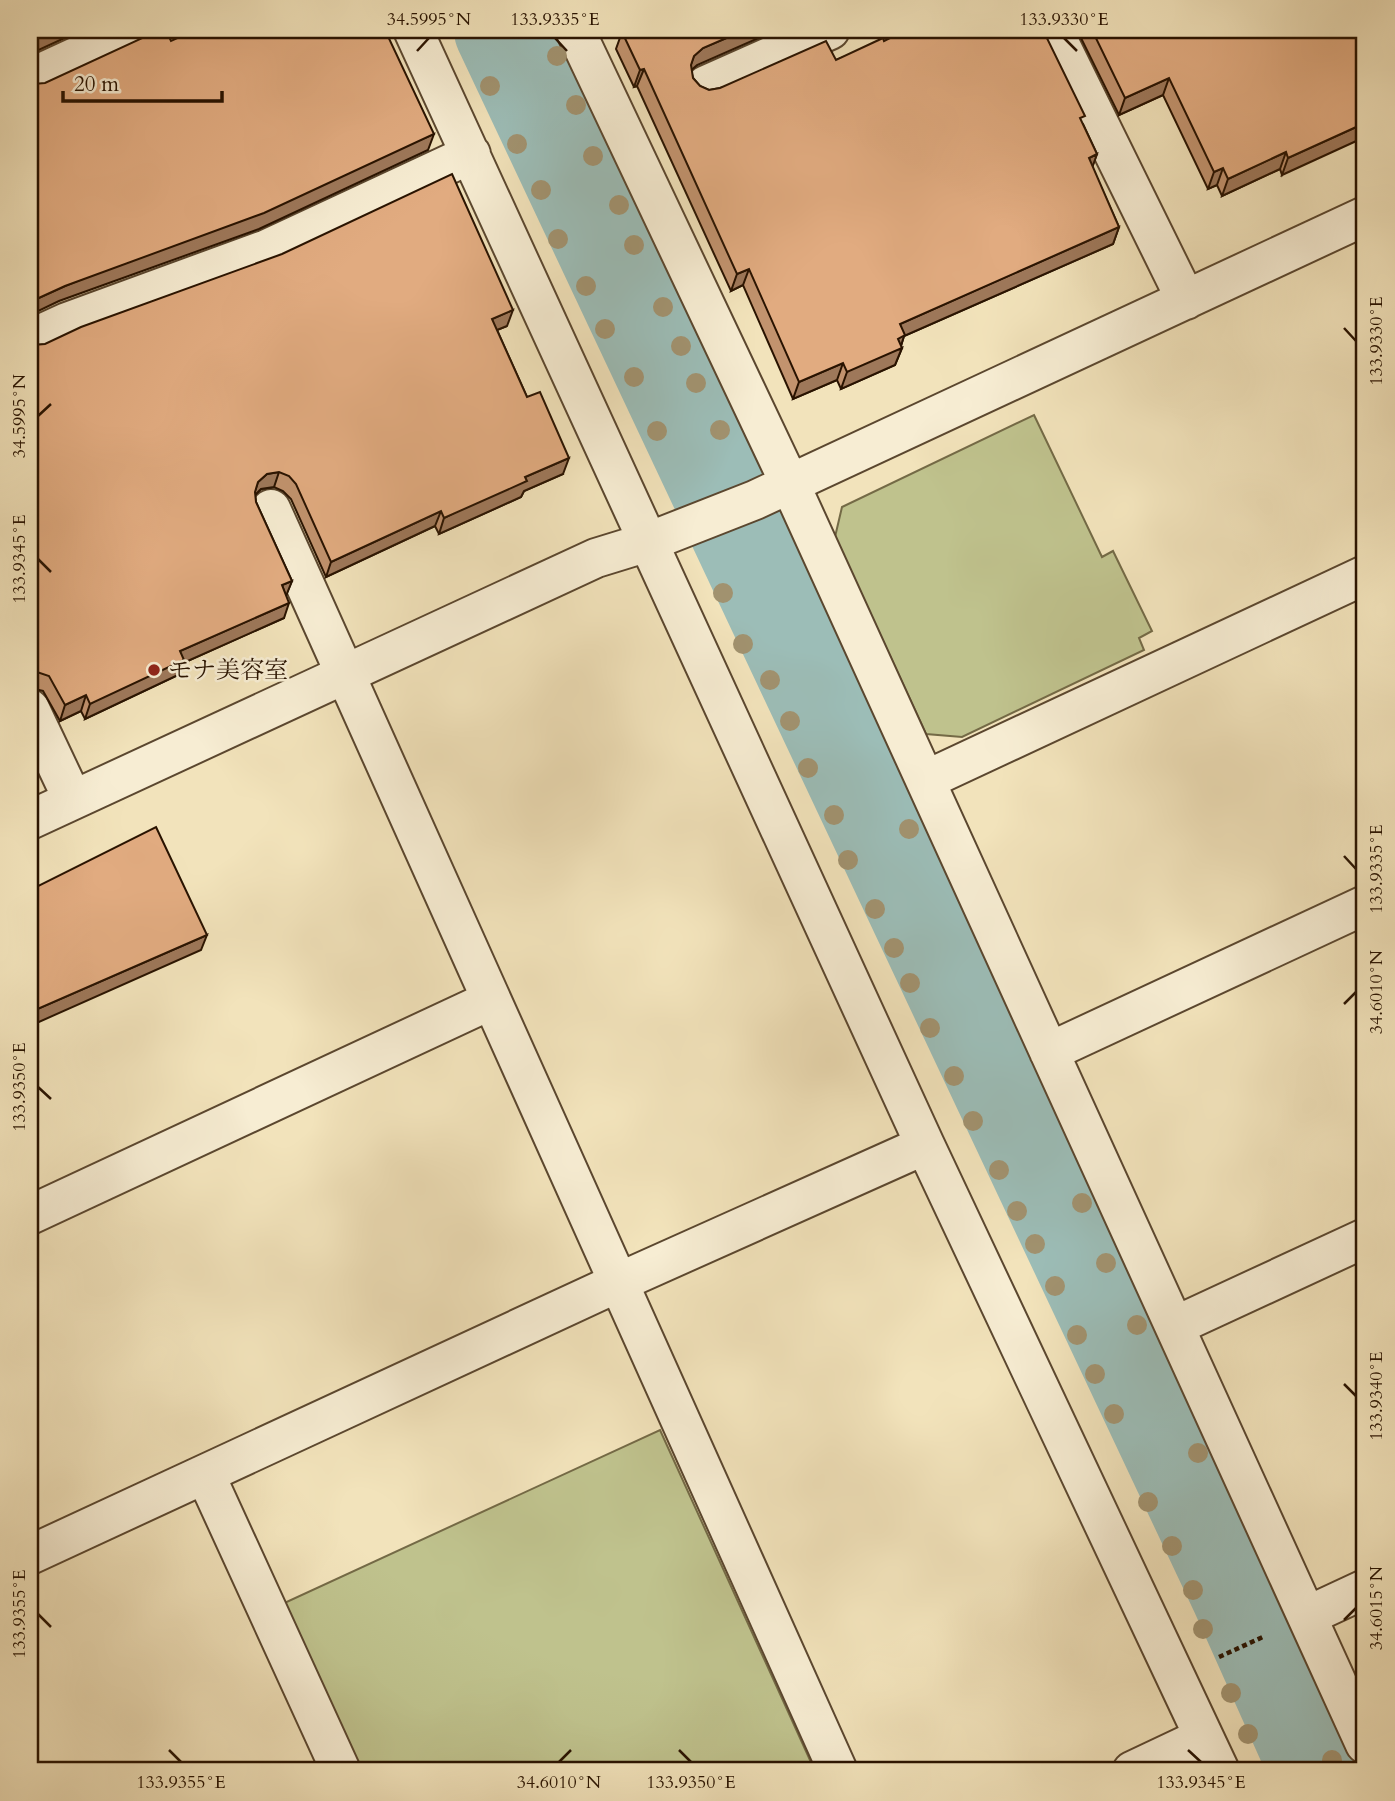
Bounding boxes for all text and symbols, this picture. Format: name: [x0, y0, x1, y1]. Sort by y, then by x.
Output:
text: 34.5995°N: [387, 7, 472, 32]
text: 133.9335°E: [510, 7, 600, 32]
text: 133.9330°E: [1019, 7, 1109, 32]
scale bar: [63, 60, 222, 104]
text: 20 m: [74, 70, 119, 99]
text: 133.9330°E: [1364, 296, 1389, 386]
text: 34.5995°N: [7, 373, 32, 458]
text: 133.9345°E: [7, 514, 32, 604]
place label: モナ美容室: [168, 654, 288, 687]
marker: モナ美容室: [146, 662, 162, 678]
text: 133.9335°E: [1364, 824, 1389, 914]
text: 34.6010°N: [1364, 949, 1389, 1034]
text: 133.9350°E: [7, 1042, 32, 1132]
text: 133.9340°E: [1364, 1351, 1389, 1441]
text: 34.6015°N: [1364, 1565, 1389, 1650]
text: 133.9355°E: [7, 1569, 32, 1659]
text: 133.9355°E: [136, 1770, 226, 1795]
text: 34.6010°N: [517, 1770, 602, 1795]
text: 133.9350°E: [646, 1770, 736, 1795]
text: 133.9345°E: [1156, 1770, 1246, 1795]

